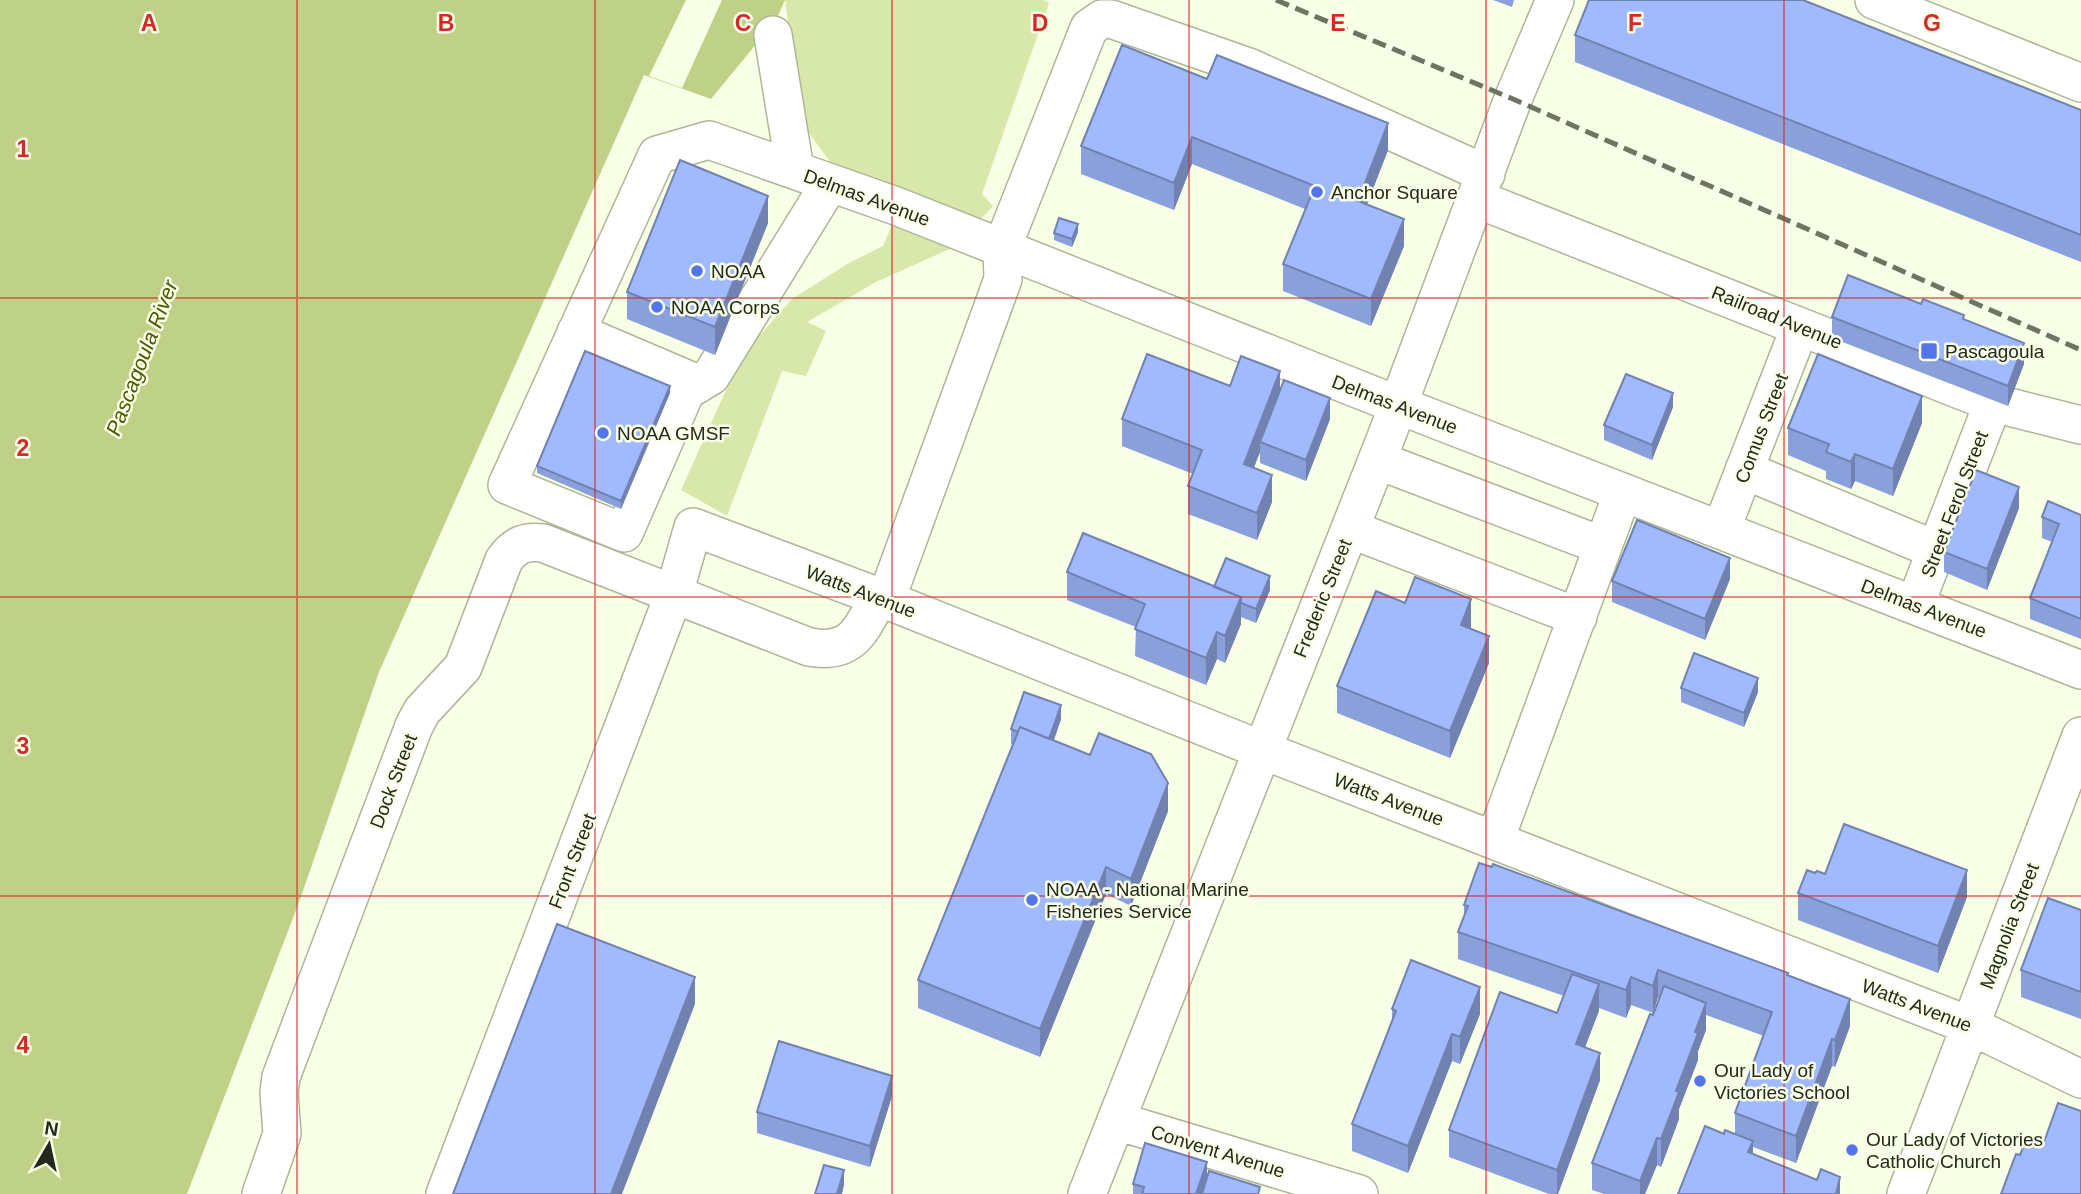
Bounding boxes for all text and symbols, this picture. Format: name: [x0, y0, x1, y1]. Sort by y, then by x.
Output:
text: A: [141, 10, 157, 36]
text: B: [438, 10, 454, 36]
text: C: [735, 10, 751, 36]
text: D: [1032, 10, 1048, 36]
text: E: [1330, 10, 1346, 36]
text: F: [1628, 10, 1642, 36]
text: G: [1923, 10, 1941, 36]
text: 1: [17, 136, 30, 162]
street label: Delmas Avenue: [801, 165, 933, 230]
place label: Anchor Square: [1331, 182, 1458, 203]
marker: Anchor Square: [1309, 184, 1325, 200]
place label: NOAA: [711, 261, 765, 282]
marker: NOAA: [689, 263, 705, 279]
water label: Pascagoula River: [101, 276, 182, 439]
street label: Railroad Avenue: [1708, 282, 1845, 353]
place label: NOAA Corps: [671, 297, 780, 318]
marker: NOAA Corps: [649, 299, 665, 315]
marker: Pascagoula: [1919, 341, 1939, 361]
place label: Pascagoula: [1945, 341, 2045, 362]
street label: Comus Street: [1731, 370, 1792, 486]
street label: Delmas Avenue: [1329, 371, 1461, 438]
place label: NOAA GMSF: [617, 423, 730, 444]
marker: NOAA GMSF: [595, 425, 611, 441]
street label: Street Ferol Street: [1917, 427, 1992, 580]
text: 2: [17, 435, 29, 461]
street label: Frederic Street: [1289, 535, 1356, 660]
street label: Watts Avenue: [803, 561, 919, 622]
street label: Delmas Avenue: [1858, 575, 1990, 642]
street label: Dock Street: [366, 730, 421, 831]
text: 3: [17, 733, 29, 759]
street label: Watts Avenue: [1331, 769, 1447, 830]
street label: Front Street: [545, 810, 601, 912]
street label: Magnolia Street: [1976, 860, 2043, 992]
place label: NOAA - National Marine Fisheries Service: [1046, 879, 1249, 922]
marker: NOAA - National Marine Fisheries Service: [1024, 892, 1040, 908]
street label: Watts Avenue: [1859, 975, 1975, 1036]
text: 4: [17, 1032, 30, 1058]
place label: Our Lady of Victories School: [1714, 1060, 1850, 1103]
marker: Our Lady of Victories School: [1692, 1073, 1708, 1089]
north arrow: [14, 1110, 84, 1180]
text: N: [43, 1117, 60, 1140]
street label: Convent Avenue: [1148, 1121, 1287, 1182]
place label: Our Lady of Victories Catholic Church: [1866, 1129, 2043, 1172]
marker: Our Lady of Victories Catholic Church: [1844, 1142, 1860, 1158]

